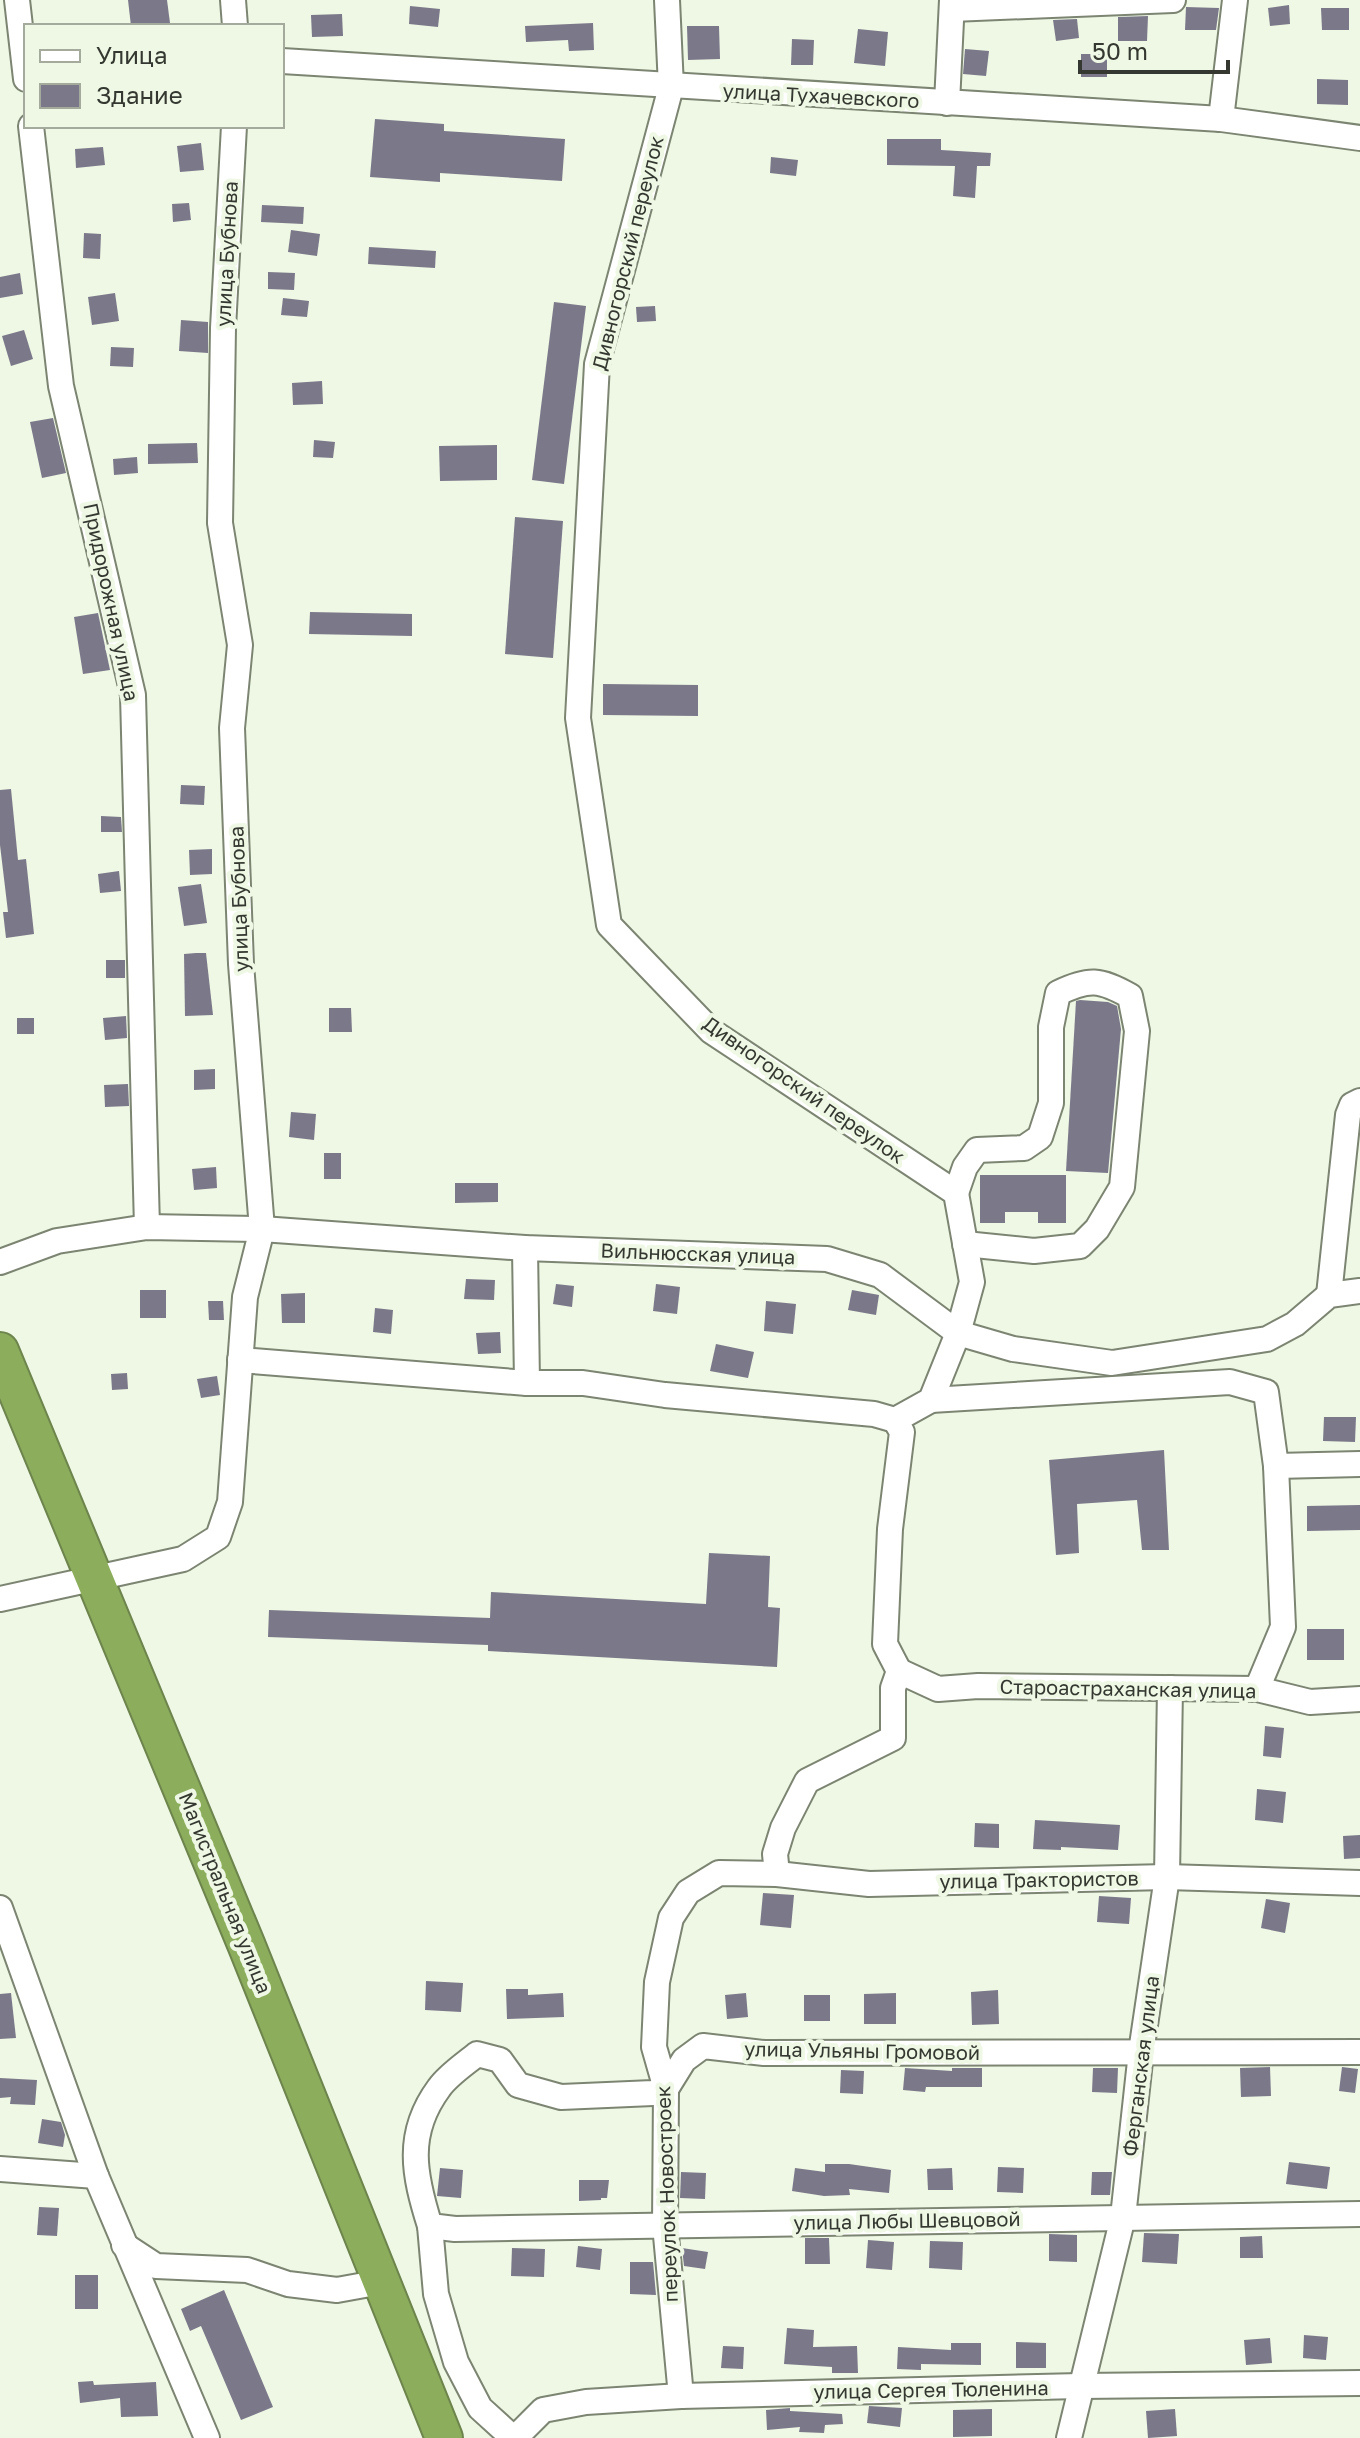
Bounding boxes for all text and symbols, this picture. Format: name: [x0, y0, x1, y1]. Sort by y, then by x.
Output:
legend: [24, 24, 284, 128]
scale bar: [1080, 24, 1228, 74]
text: 50 m: [1092, 36, 1148, 65]
text: Улица: [96, 40, 168, 69]
street label: улица Тухачевского: [722, 78, 920, 112]
text: Здание: [96, 80, 183, 109]
street label: Дивногорский переулок: [586, 133, 668, 372]
street label: улица Бубнова: [210, 180, 242, 328]
street label: Придорожная улица: [79, 501, 145, 703]
street label: улица Бубнова: [223, 826, 253, 973]
street label: Дивногорский переулок: [699, 1010, 910, 1168]
street label: Вильнюсская улица: [600, 1238, 796, 1268]
street label: Староастраханская улица: [999, 1674, 1257, 1702]
street label: Магистральная улица: [175, 1789, 277, 1997]
street label: улица Трактористов: [939, 1865, 1139, 1893]
street label: Ферганская улица: [1117, 1974, 1163, 2158]
street label: улица Ульяны Громовой: [744, 2036, 980, 2064]
street label: переулок Новостроек: [650, 2085, 682, 2303]
street label: улица Любы Шевцовой: [793, 2206, 1021, 2234]
street label: улица Сергея Тюленина: [813, 2375, 1049, 2403]

